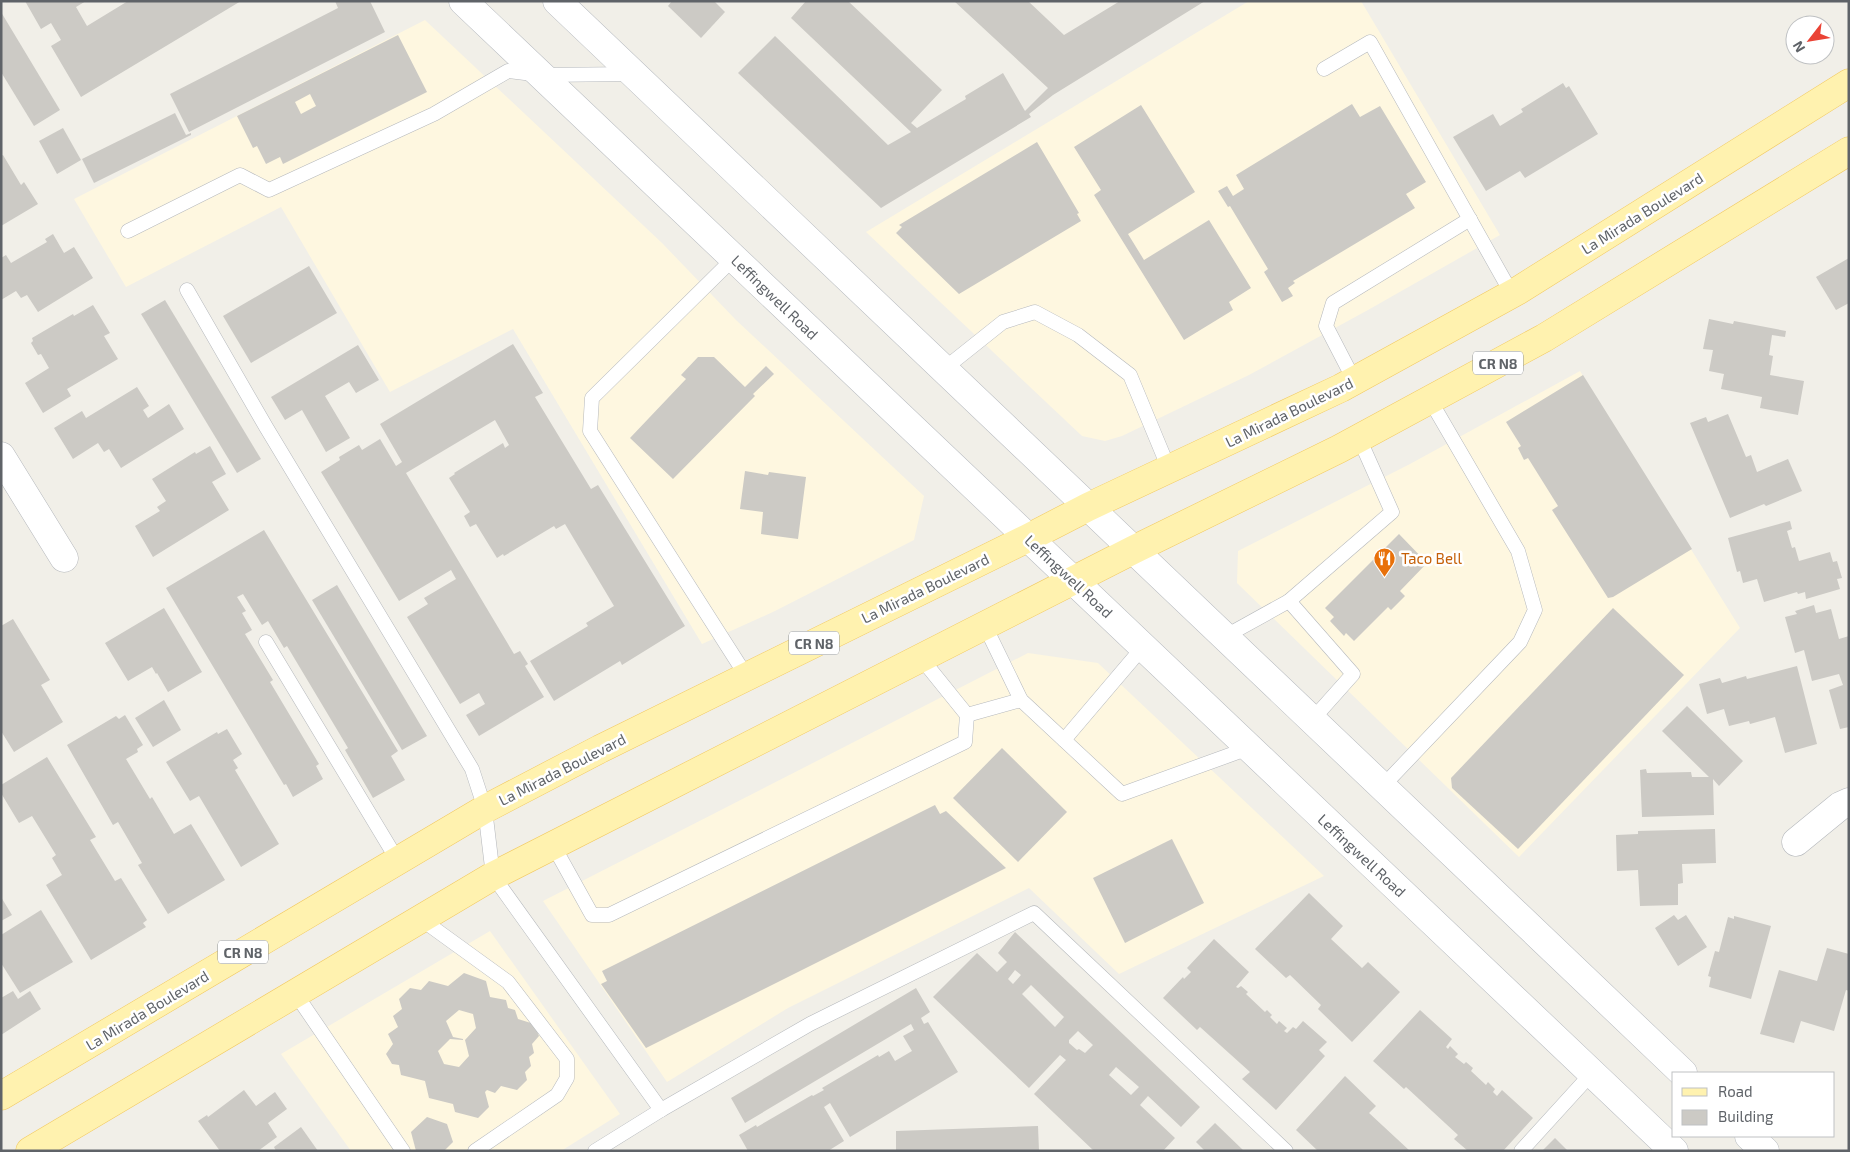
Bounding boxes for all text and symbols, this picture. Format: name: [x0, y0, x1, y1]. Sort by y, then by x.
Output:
north arrow: [1785, 15, 1835, 65]
text: N: [1789, 38, 1808, 56]
street label: La Mirada Boulevard: [1578, 168, 1706, 258]
street label: Leffingwell Road: [728, 251, 822, 343]
road number: CR N8: [1473, 352, 1523, 374]
street label: La Mirada Boulevard: [1222, 373, 1356, 451]
street label: Leffingwell Road: [1021, 531, 1117, 621]
restaurant icon: Taco Bell: [1373, 546, 1397, 577]
street label: La Mirada Boulevard: [858, 549, 992, 627]
place label: Taco Bell: [1401, 549, 1462, 567]
road number: CR N8: [789, 632, 839, 654]
street label: La Mirada Boulevard: [496, 729, 628, 809]
street label: Leffingwell Road: [1314, 810, 1410, 900]
road number: CR N8: [218, 940, 268, 964]
street label: La Mirada Boulevard: [82, 966, 212, 1054]
legend: [1672, 1072, 1835, 1137]
text: Road: [1718, 1082, 1753, 1100]
text: Building: [1718, 1107, 1774, 1125]

